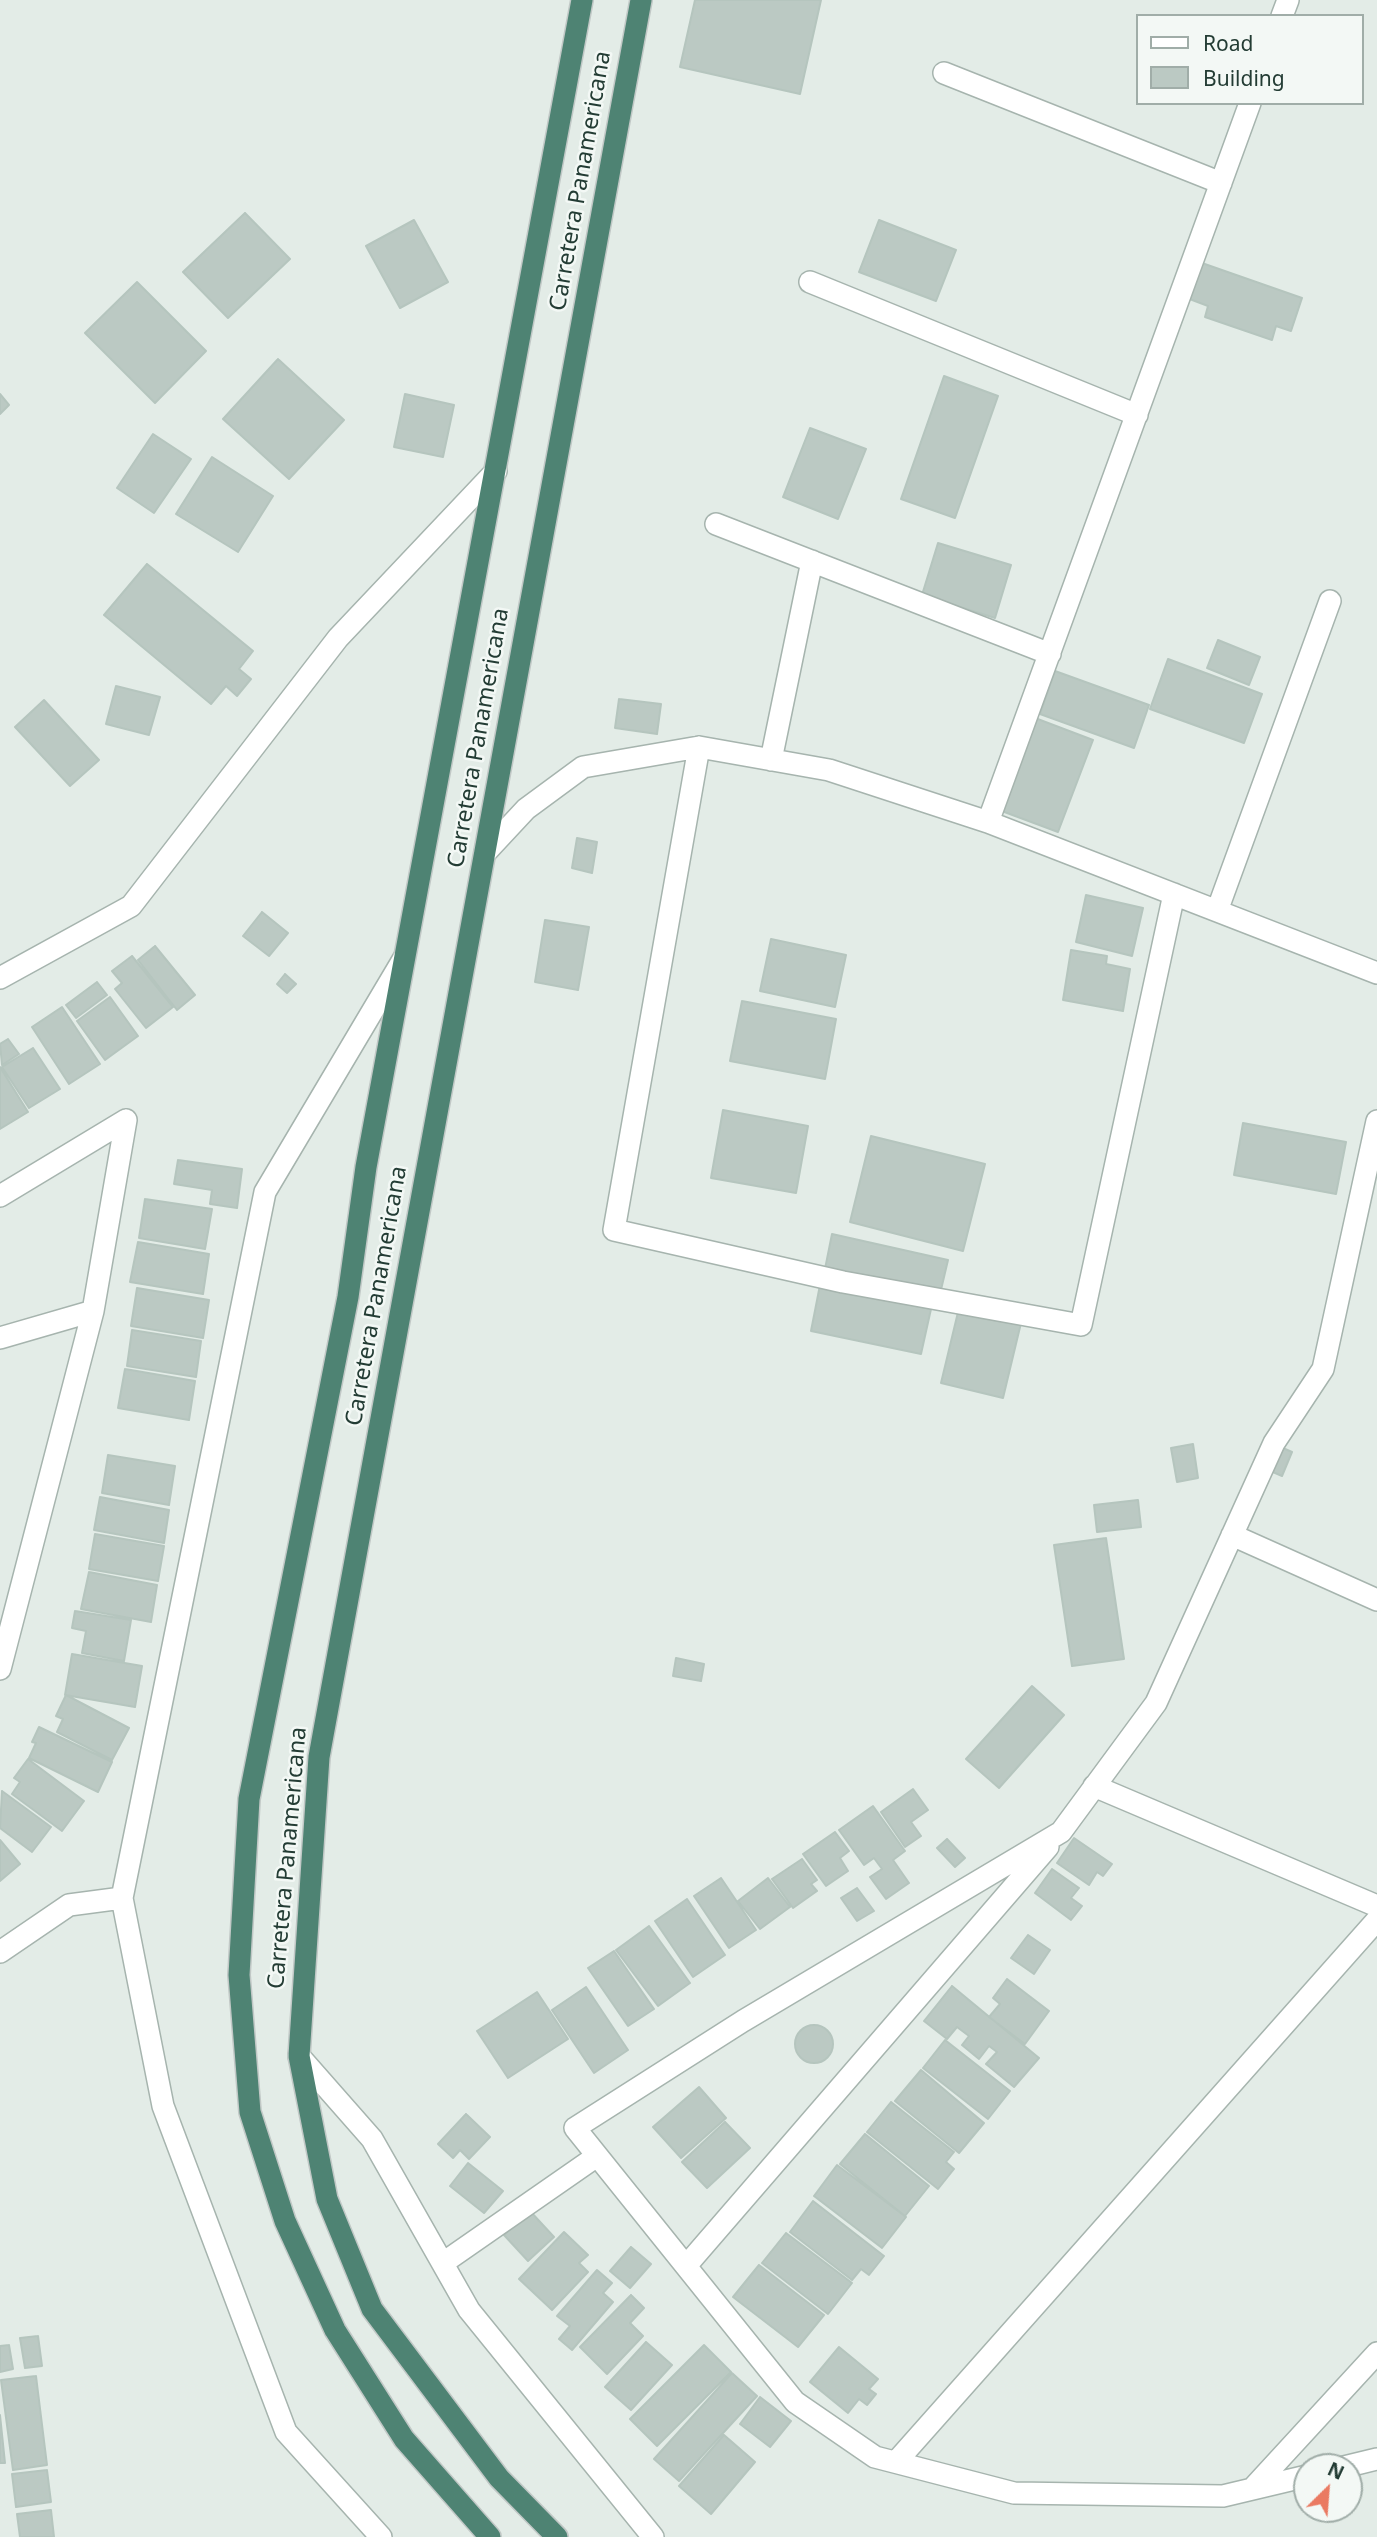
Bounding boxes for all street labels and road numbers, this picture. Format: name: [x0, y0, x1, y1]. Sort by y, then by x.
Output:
street label: Carretera Panamericana: [545, 49, 617, 313]
street label: Carretera Panamericana: [443, 606, 515, 870]
street label: Carretera Panamericana: [341, 1164, 413, 1428]
street label: Carretera Panamericana: [263, 1726, 313, 1990]

